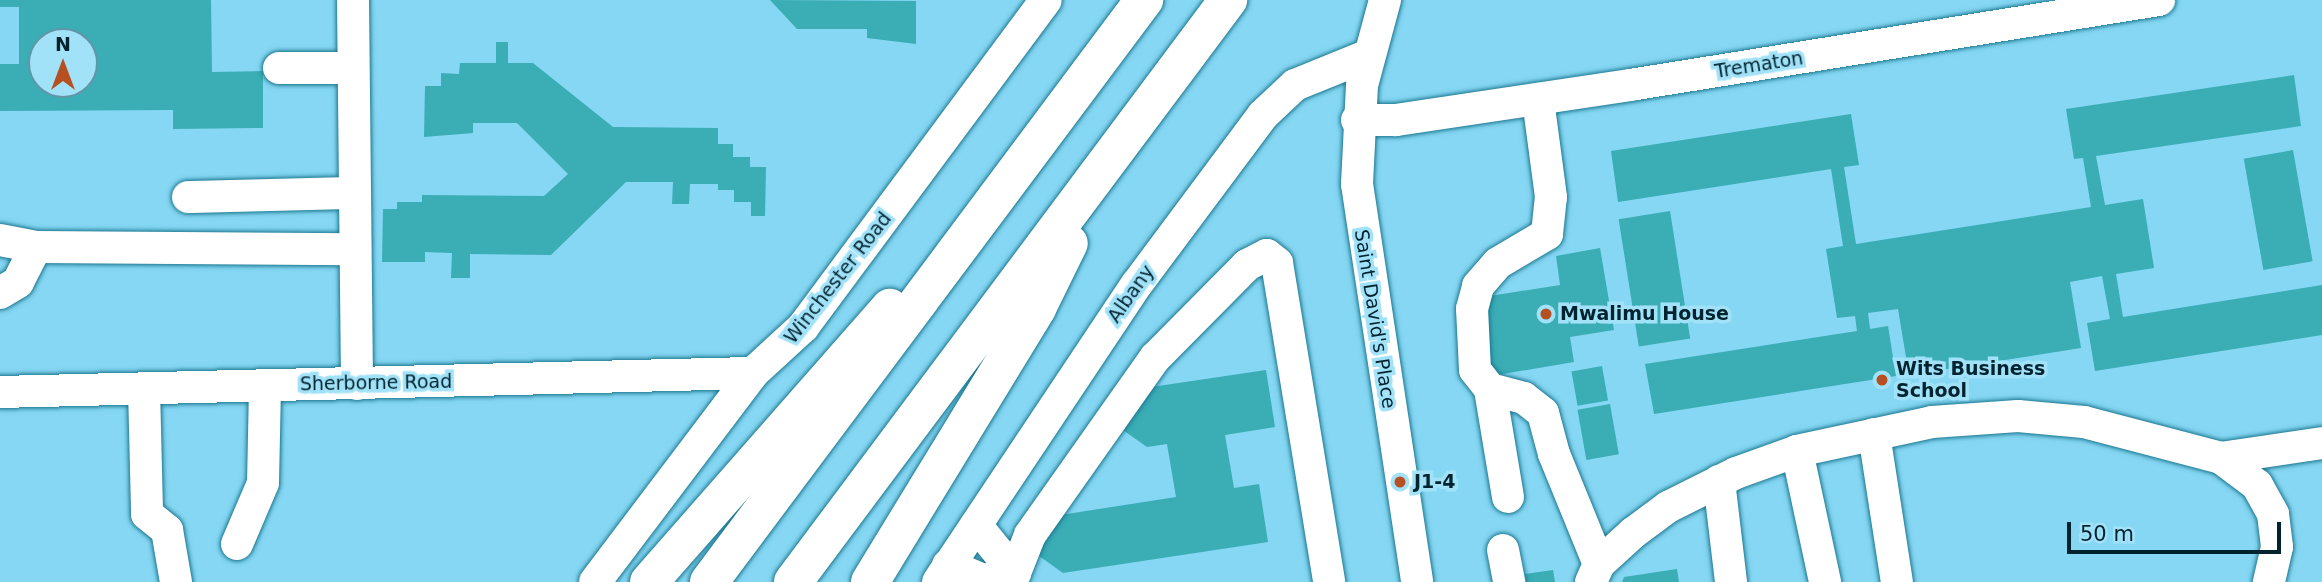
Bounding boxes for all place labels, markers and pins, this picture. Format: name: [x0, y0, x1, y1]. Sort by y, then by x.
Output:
place label: Mwalimu House: [1560, 303, 1729, 325]
marker: Mwalimu House: [1538, 306, 1554, 322]
place label: Wits Business School: [1896, 358, 2045, 402]
marker: Wits Business School: [1874, 372, 1890, 388]
place label: J1-4: [1414, 471, 1455, 493]
marker: J1-4: [1392, 474, 1408, 490]

